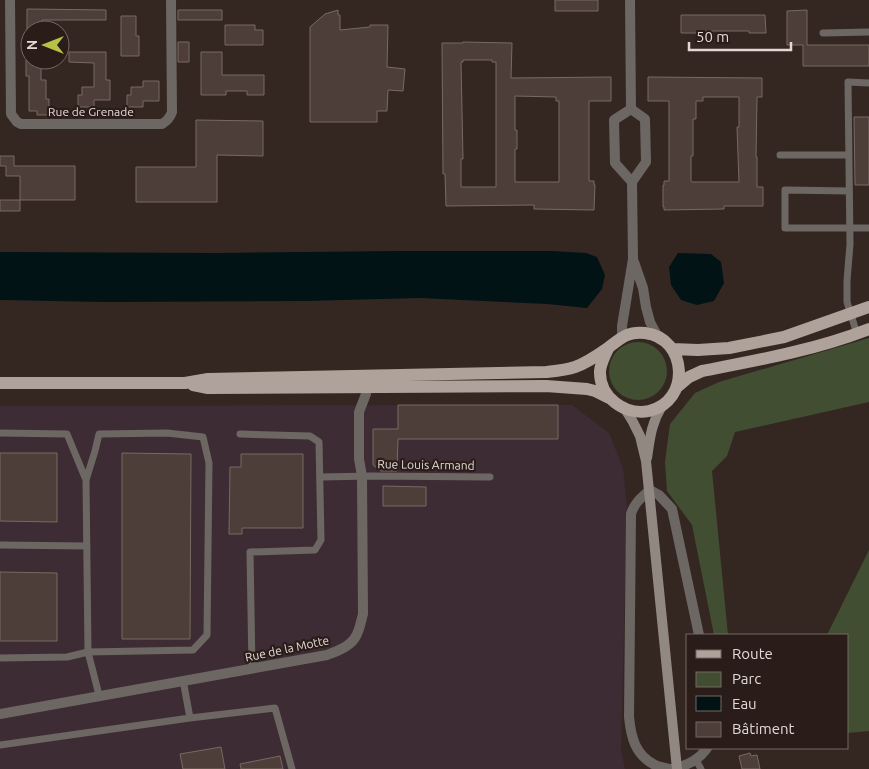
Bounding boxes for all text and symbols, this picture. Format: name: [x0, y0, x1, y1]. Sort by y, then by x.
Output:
north arrow: [20, 20, 70, 70]
scale bar: [689, 20, 792, 52]
text: 50 m: [696, 28, 729, 45]
text: N: [24, 40, 40, 50]
street label: Rue de Grenade: [48, 105, 134, 118]
street label: Rue Louis Armand: [377, 457, 475, 472]
street label: Rue de la Motte: [244, 633, 330, 664]
legend: [686, 634, 849, 749]
text: Route: [732, 645, 773, 662]
text: Parc: [732, 670, 761, 687]
text: Eau: [732, 695, 757, 712]
text: Bâtiment: [732, 720, 795, 737]

